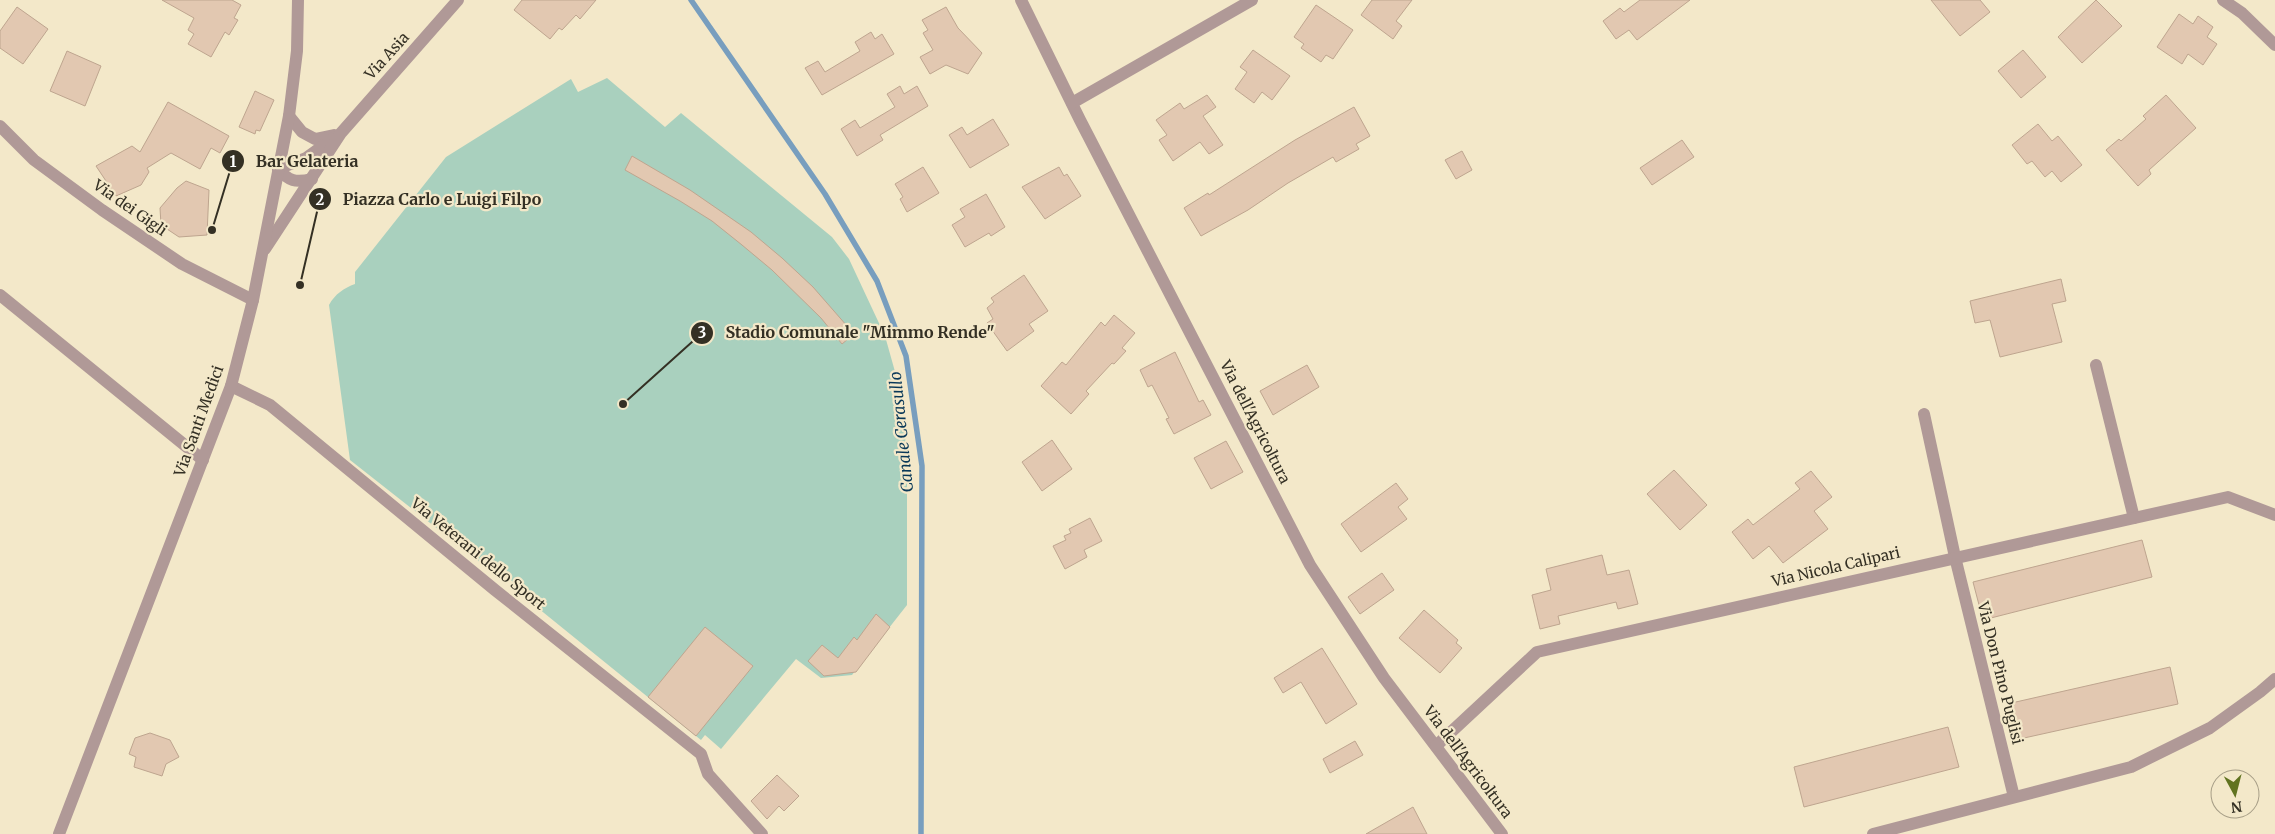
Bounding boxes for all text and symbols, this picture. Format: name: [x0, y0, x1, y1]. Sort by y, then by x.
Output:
street label: Via Asia: [360, 28, 413, 84]
callout: Bar Gelateria: [221, 146, 369, 177]
text: Bar Gelateria: [256, 151, 358, 171]
text: 1: [230, 152, 237, 171]
street label: Via dei Gigli: [89, 175, 171, 240]
callout: Piazza Carlo e Luigi Filpo: [307, 184, 551, 215]
text: Piazza Carlo e Luigi Filpo: [343, 189, 542, 209]
text: 2: [316, 190, 325, 209]
callout: Stadio Comunale "Mimmo Rende": [690, 317, 1004, 348]
text: Stadio Comunale "Mimmo Rende": [725, 322, 995, 342]
text: 3: [698, 323, 706, 342]
street label: Via dell'Agricoltura: [1216, 356, 1295, 487]
street label: Via Santi Medici: [169, 363, 227, 480]
water label: Canale Cerasullo: [885, 371, 917, 493]
street label: Via Veterani dello Sport: [406, 493, 550, 614]
street label: Via Nicola Calipari: [1769, 542, 1902, 591]
street label: Via Don Pino Puglisi: [1973, 599, 2027, 746]
street label: Via dell'Agricoltura: [1419, 701, 1517, 822]
north arrow: [2210, 769, 2260, 819]
text: N: [2230, 797, 2243, 817]

